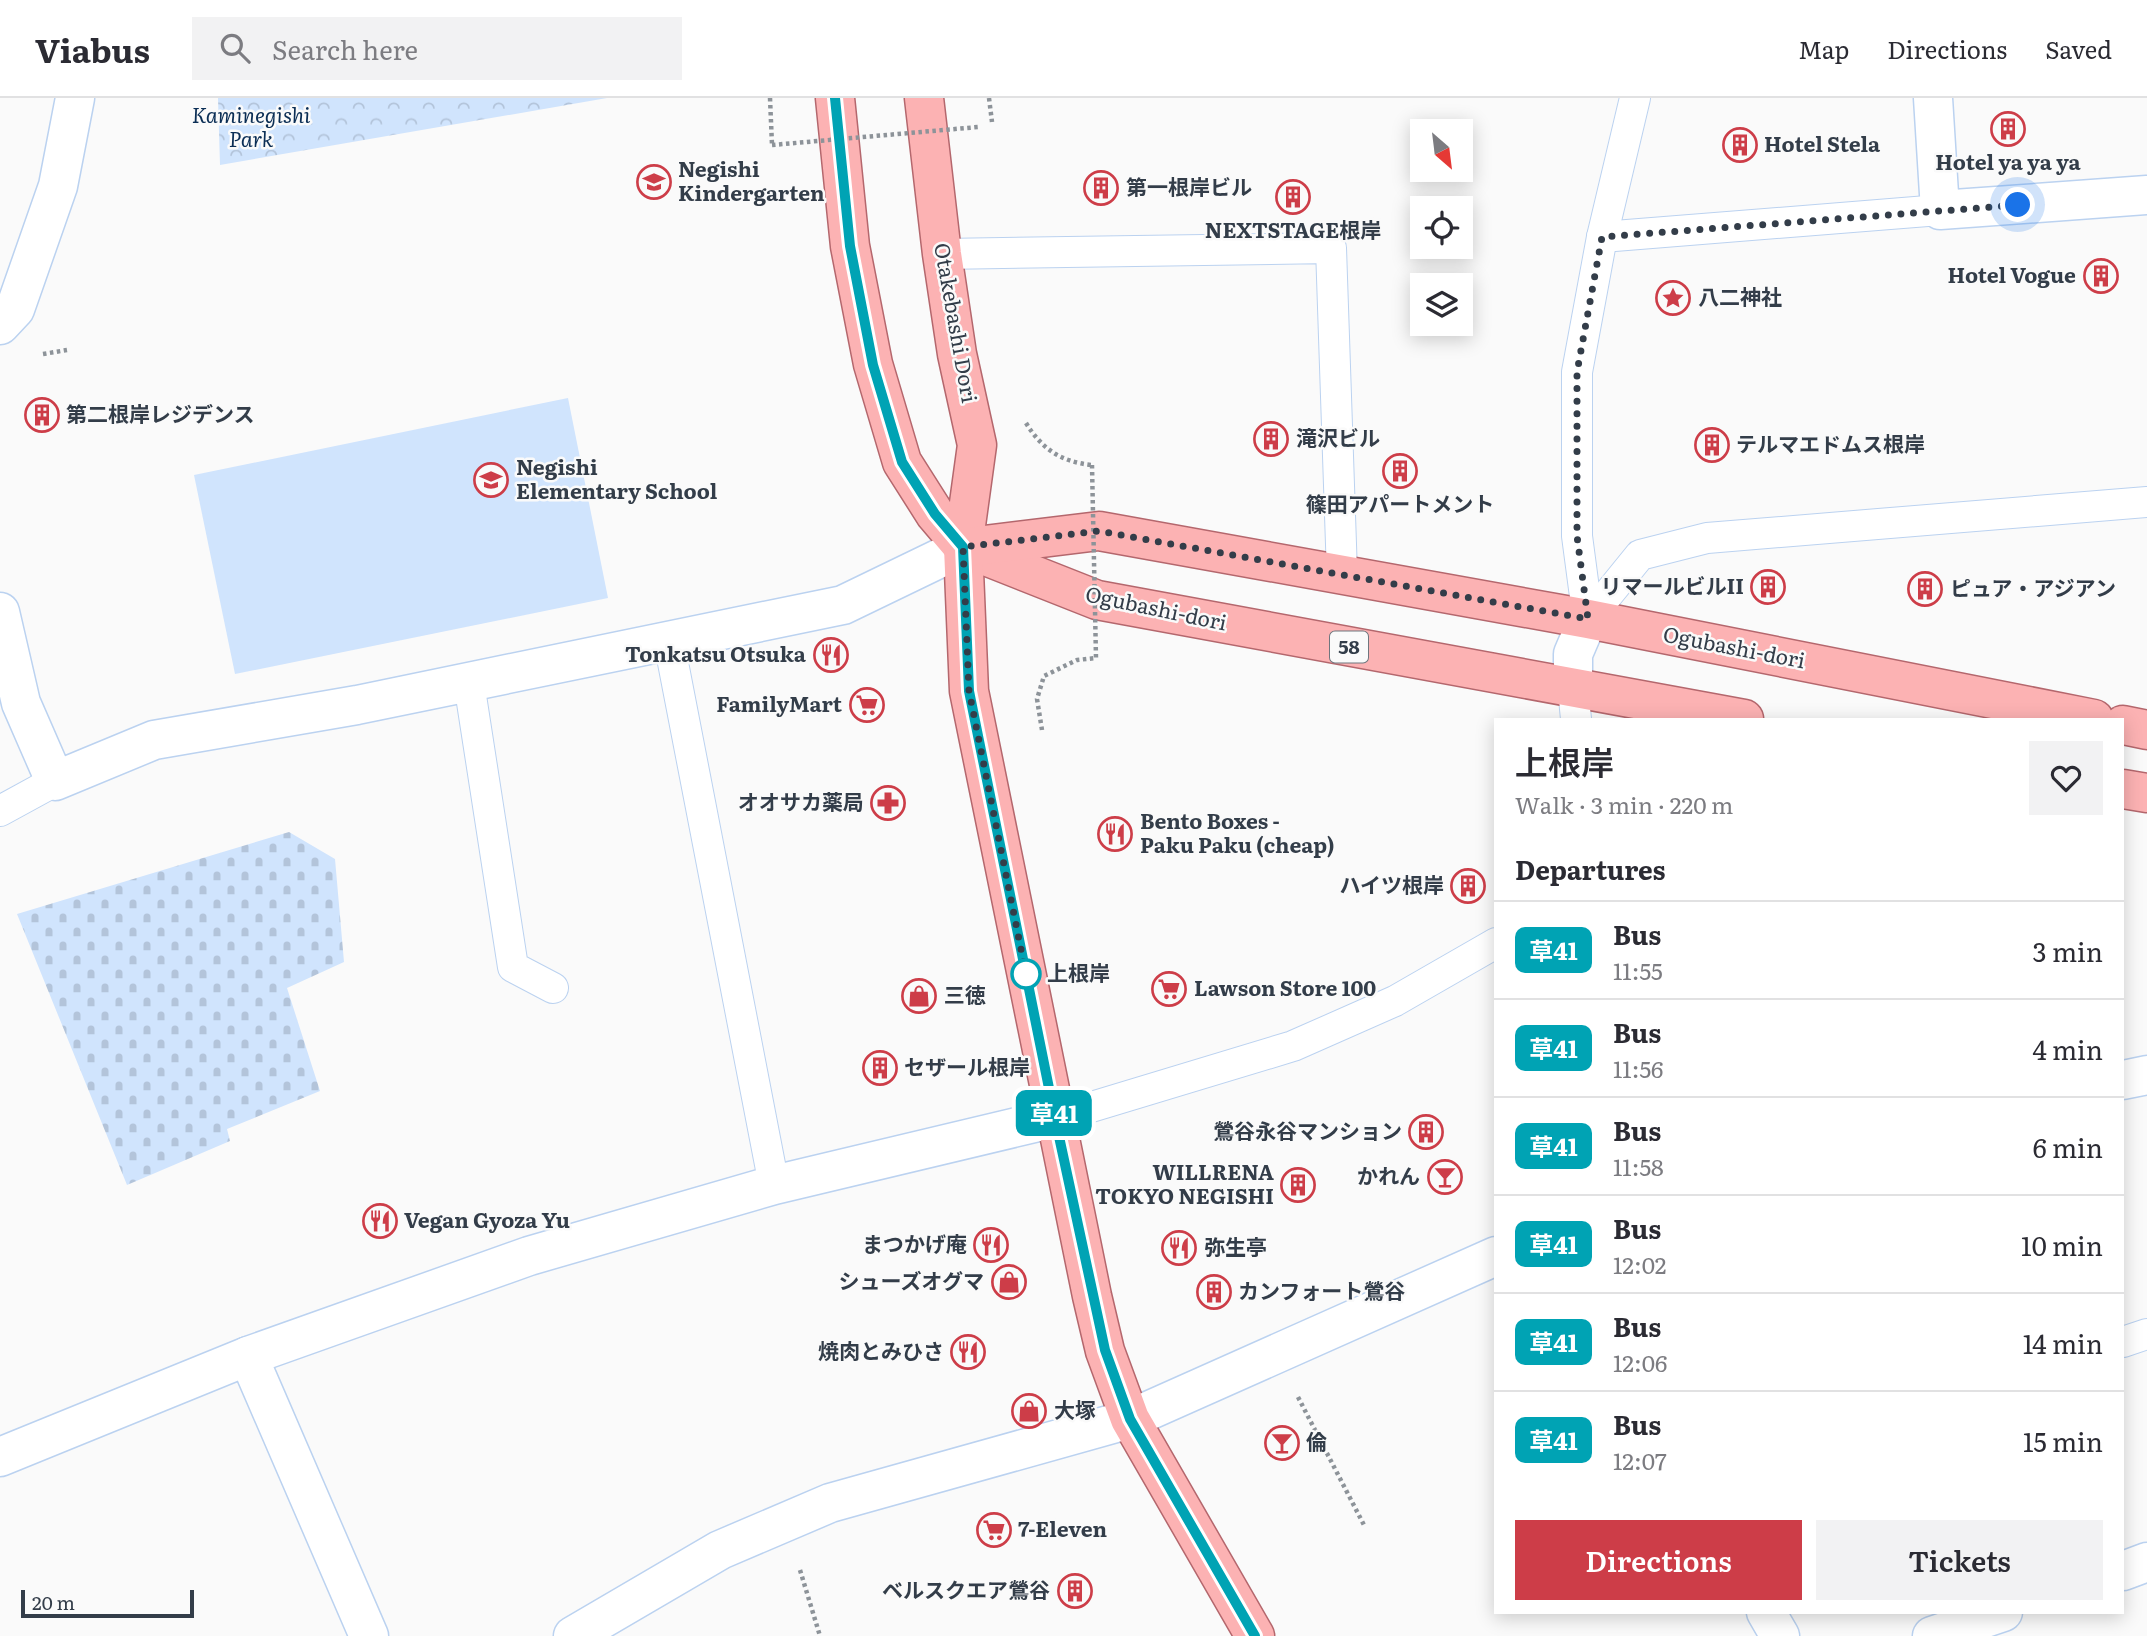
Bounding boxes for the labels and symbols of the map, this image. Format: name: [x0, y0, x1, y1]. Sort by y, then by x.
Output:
park label: Kaminegishi Park: [192, 98, 311, 153]
building icon: Hotel ya ya ya: [1989, 110, 2027, 148]
north arrow: [1410, 119, 1474, 182]
building icon: Hotel Stela: [1721, 126, 1759, 164]
place label: Hotel Stela: [1764, 127, 1881, 158]
place label: Hotel ya ya ya: [1935, 145, 2082, 176]
place label: Negishi Kindergarten: [678, 152, 825, 207]
school or university icon: Negishi Kindergarten: [635, 163, 673, 201]
building icon: 第一根岸ビル: [1082, 169, 1120, 207]
place label: 第一根岸ビル: [1126, 170, 1252, 201]
building icon: NEXTSTAGE根岸: [1274, 178, 1312, 216]
your location: [2000, 187, 2035, 222]
place label: NEXTSTAGE根岸: [1205, 213, 1381, 244]
street label: Otakebashi Dori: [928, 240, 987, 405]
building icon: Hotel Vogue: [2082, 257, 2120, 295]
place label: Hotel Vogue: [1947, 258, 2076, 289]
place icon: 八二神社: [1654, 279, 1692, 317]
place label: 八二神社: [1698, 280, 1782, 311]
building icon: 第二根岸レジデンス: [23, 396, 61, 434]
place label: 第二根岸レジデンス: [66, 397, 255, 428]
building icon: 滝沢ビル: [1252, 420, 1290, 458]
place label: 滝沢ビル: [1296, 421, 1380, 452]
building icon: テルマエドムス根岸: [1693, 426, 1731, 464]
place label: テルマエドムス根岸: [1736, 427, 1925, 458]
place label: Negishi Elementary School: [516, 450, 718, 505]
building icon: 篠田アパートメント: [1381, 452, 1419, 490]
school or university icon: Negishi Elementary School: [472, 461, 510, 499]
place label: 篠田アパートメント: [1306, 487, 1494, 518]
building icon: リマールビルII: [1749, 568, 1787, 606]
place label: リマールビルII: [1600, 569, 1744, 600]
building icon: ピュア・アジアン: [1906, 570, 1944, 608]
place label: ピュア・アジアン: [1950, 571, 2116, 602]
street label: Ogubashi-dori: [1083, 576, 1230, 637]
street label: Ogubashi-dori: [1661, 617, 1808, 674]
road number: 58: [1330, 632, 1368, 662]
restaurant icon: Tonkatsu Otsuka: [812, 636, 850, 674]
place label: Tonkatsu Otsuka: [625, 637, 807, 668]
supermarket icon: FamilyMart: [848, 686, 886, 724]
place label: FamilyMart: [716, 687, 843, 718]
pharmacy icon: オオサカ薬局: [869, 784, 907, 822]
place label: オオサカ薬局: [738, 785, 864, 816]
place label: Bento Boxes - Paku Paku (cheap): [1140, 804, 1335, 859]
restaurant icon: Bento Boxes - Paku Paku (cheap): [1096, 815, 1134, 853]
building icon: ハイツ根岸: [1449, 867, 1487, 905]
place label: ハイツ根岸: [1339, 868, 1444, 899]
place label: 上根岸: [1047, 956, 1110, 987]
marker: 上根岸: [1011, 959, 1041, 989]
supermarket icon: Lawson Store 100: [1150, 970, 1188, 1008]
place label: Lawson Store 100: [1194, 971, 1376, 1002]
shop icon: 三徳: [900, 977, 938, 1015]
place label: 三徳: [944, 978, 986, 1009]
building icon: セザール根岸: [861, 1049, 899, 1087]
place label: セザール根岸: [904, 1050, 1030, 1081]
line badge: 草41: [1014, 1090, 1094, 1136]
building icon: 鶯谷永谷マンション: [1407, 1113, 1445, 1151]
place label: 鶯谷永谷マンション: [1213, 1114, 1402, 1145]
place label: WILLRENA TOKYO NEGISHI: [1095, 1155, 1274, 1210]
bar icon: かれん: [1426, 1158, 1464, 1196]
place label: かれん: [1357, 1159, 1420, 1190]
building icon: WILLRENA TOKYO NEGISHI: [1279, 1166, 1317, 1204]
restaurant icon: Vegan Gyoza Yu: [361, 1202, 399, 1240]
place label: Vegan Gyoza Yu: [404, 1203, 570, 1234]
restaurant icon: まつかげ庵: [972, 1226, 1010, 1264]
place label: まつかげ庵: [862, 1227, 967, 1258]
restaurant icon: 弥生亭: [1160, 1229, 1198, 1267]
place label: 弥生亭: [1204, 1230, 1267, 1261]
shop icon: シューズオグマ: [990, 1263, 1028, 1301]
place label: シューズオグマ: [838, 1264, 984, 1295]
building icon: カンフォート鶯谷: [1195, 1273, 1233, 1311]
place label: カンフォート鶯谷: [1238, 1274, 1405, 1305]
restaurant icon: 焼肉とみひさ: [949, 1333, 987, 1371]
place label: 焼肉とみひさ: [818, 1334, 944, 1365]
shop icon: 大塚: [1010, 1392, 1048, 1430]
place label: 大塚: [1054, 1393, 1096, 1424]
bar icon: 倫: [1263, 1424, 1301, 1462]
place label: 倫: [1306, 1425, 1327, 1456]
supermarket icon: 7-Eleven: [975, 1511, 1013, 1549]
place label: 7-Eleven: [1018, 1512, 1107, 1543]
building icon: ベルスクエア鶯谷: [1056, 1572, 1094, 1610]
place label: ベルスクエア鶯谷: [882, 1573, 1050, 1604]
scale bar: [21, 1587, 194, 1619]

